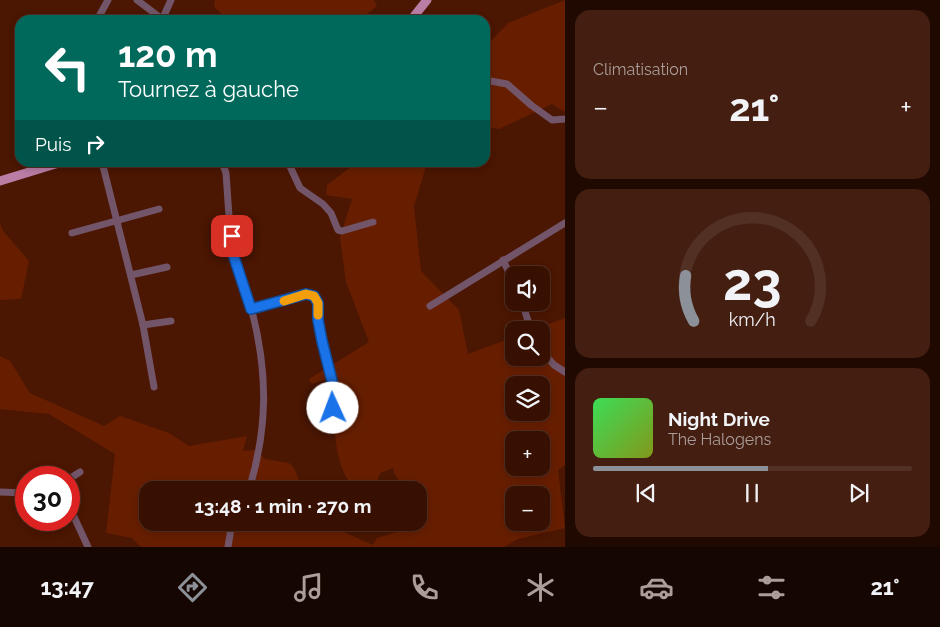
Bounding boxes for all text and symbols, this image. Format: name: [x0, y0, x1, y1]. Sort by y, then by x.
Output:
text: 120 m: [118, 34, 218, 75]
icon: left: [35, 35, 100, 100]
text: Climatisation: [593, 60, 688, 79]
text: Tournez à gauche: [118, 76, 299, 102]
text: 21°: [729, 85, 779, 130]
text: −: [593, 91, 608, 124]
text: +: [900, 91, 912, 124]
icon: right: [81, 130, 109, 158]
text: Puis: [35, 133, 71, 155]
pin: [211, 215, 253, 257]
icon: arrive: [218, 222, 246, 250]
text: 23: [723, 251, 782, 312]
map controls: [505, 266, 550, 531]
button: sound: [505, 266, 550, 311]
text: km/h: [729, 309, 776, 330]
button: search: [505, 321, 550, 366]
button: layers: [505, 376, 550, 421]
position arrow: [306, 381, 358, 433]
text: Night Drive: [668, 408, 770, 430]
text: The Halogens: [668, 430, 771, 449]
button: +: [505, 431, 550, 476]
speed limit sign: 30: [15, 466, 80, 531]
icon: previous: [632, 479, 660, 507]
icon: pause: [738, 479, 766, 507]
icon: next: [845, 479, 873, 507]
button: −: [505, 486, 550, 531]
text: 13:48 · 1 min · 270 m: [194, 495, 372, 517]
icon: directions: [175, 570, 210, 605]
icon: music: [291, 570, 326, 605]
icon: phone: [407, 570, 442, 605]
icon: climate: [523, 570, 558, 605]
icon: car: [639, 570, 674, 605]
icon: filters: [754, 570, 789, 605]
text: 13:47: [40, 574, 94, 600]
text: 21°: [870, 574, 899, 600]

